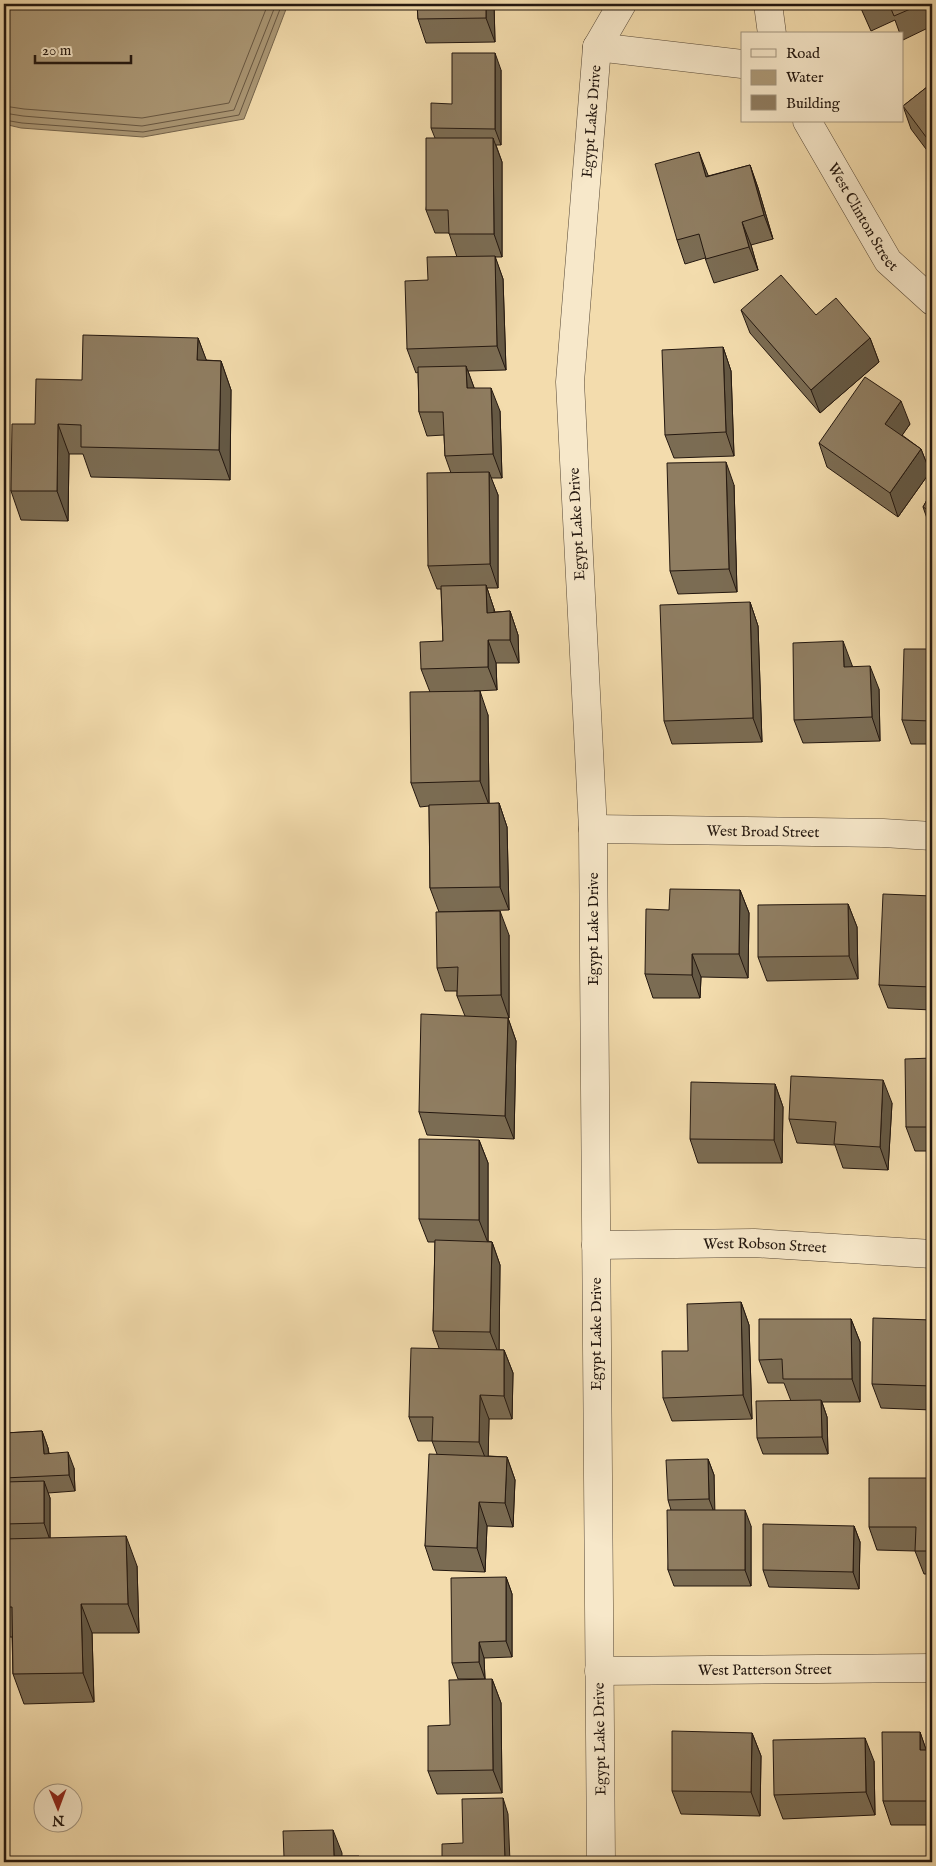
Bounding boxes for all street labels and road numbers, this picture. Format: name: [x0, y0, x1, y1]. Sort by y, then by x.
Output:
street label: Egypt Lake Drive: [577, 64, 605, 179]
street label: West Clinton Street: [824, 159, 902, 275]
street label: Egypt Lake Drive: [565, 467, 589, 581]
street label: West Broad Street: [706, 821, 820, 842]
street label: Egypt Lake Drive: [584, 872, 603, 986]
street label: West Robson Street: [703, 1233, 827, 1257]
street label: Egypt Lake Drive: [587, 1277, 606, 1391]
street label: West Patterson Street: [698, 1659, 832, 1680]
street label: Egypt Lake Drive: [590, 1682, 610, 1796]

